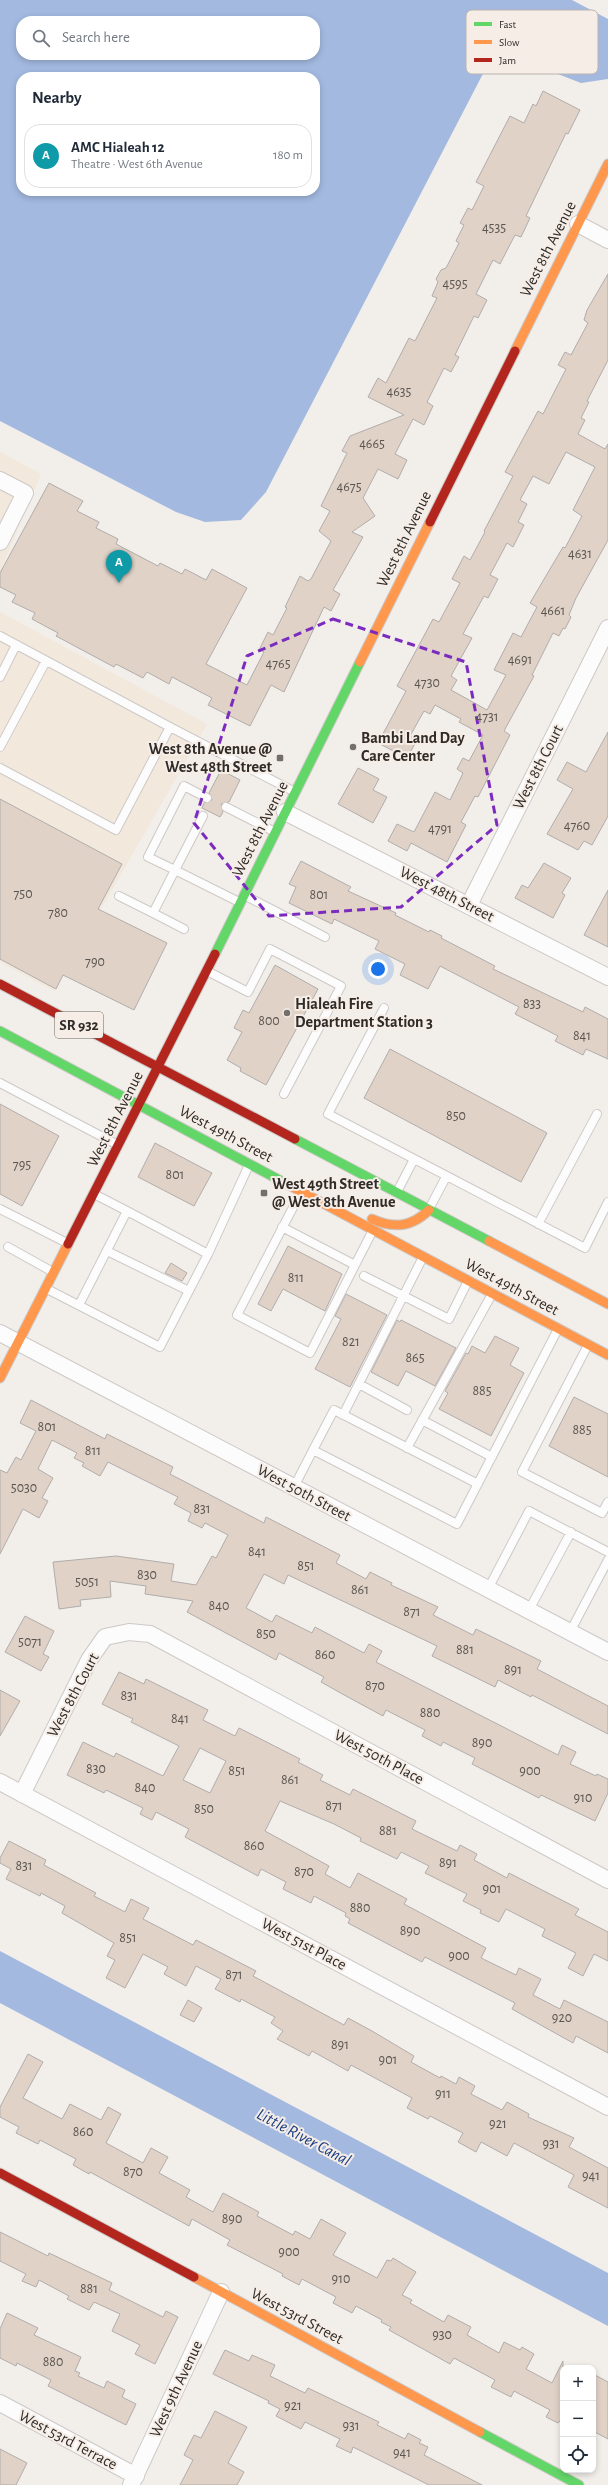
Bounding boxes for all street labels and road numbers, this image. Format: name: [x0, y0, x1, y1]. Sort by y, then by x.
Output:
street label: West 8th Avenue: [517, 199, 579, 299]
street label: West 8th Avenue: [374, 488, 434, 590]
street label: West 8th Court: [510, 722, 566, 812]
street label: West 8th Avenue: [229, 779, 291, 879]
street label: West 48th Street: [397, 863, 497, 925]
road number: SR 932: [55, 1012, 103, 1038]
street label: West 8th Avenue: [84, 1069, 146, 1169]
street label: West 49th Street: [177, 1103, 275, 1165]
street label: West 49th Street: [463, 1256, 561, 1318]
street label: West 50th Street: [255, 1462, 353, 1524]
street label: West 8th Court: [44, 1650, 102, 1740]
street label: West 50th Place: [332, 1727, 426, 1787]
street label: West 51st Place: [259, 1915, 349, 1973]
street label: West 53rd Street: [248, 2285, 346, 2347]
street label: West 9th Avenue: [147, 2338, 205, 2440]
street label: West 53rd Terrace: [16, 2407, 120, 2473]

